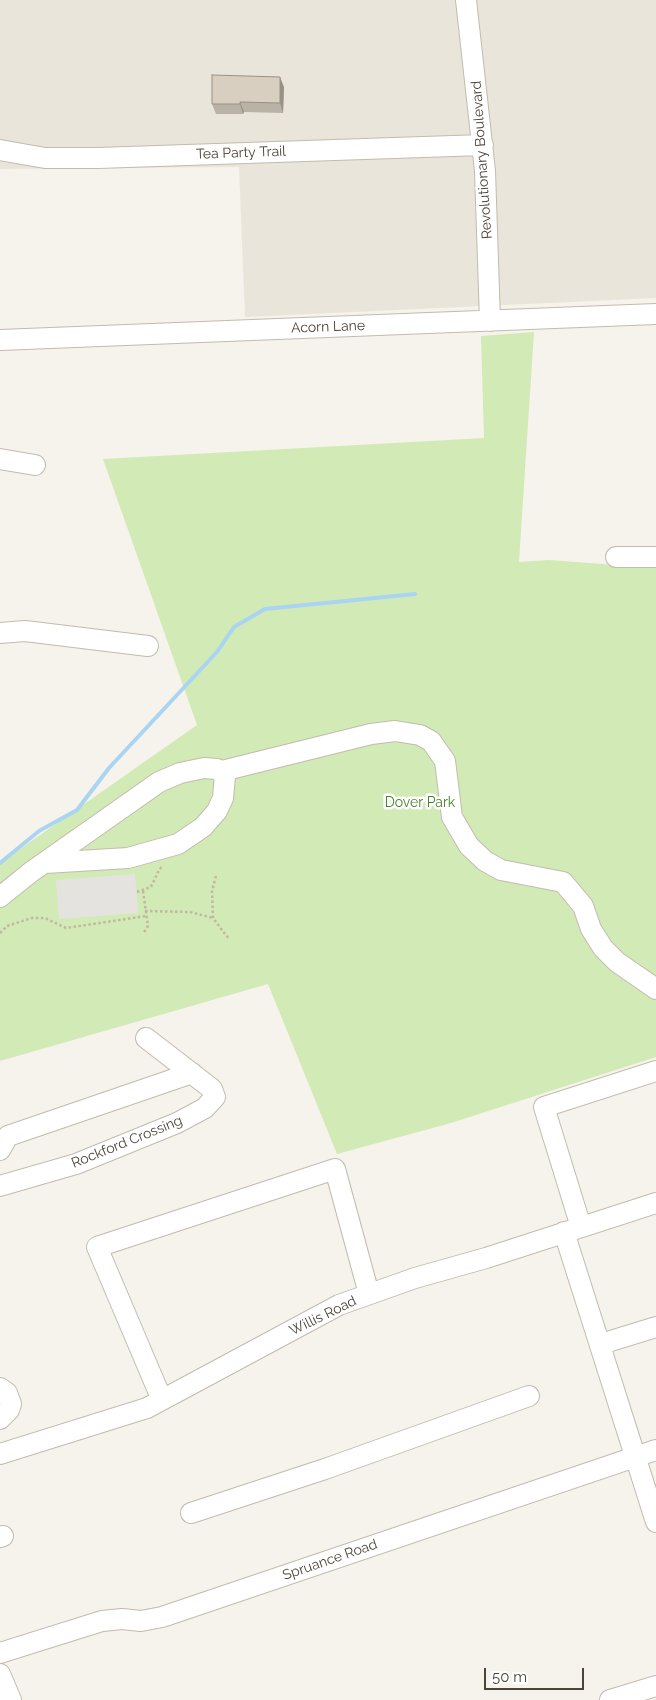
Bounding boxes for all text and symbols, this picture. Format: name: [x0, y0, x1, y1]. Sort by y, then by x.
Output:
street label: Revolutionary Boulevard: [468, 80, 496, 240]
street label: Tea Party Trail: [196, 143, 286, 163]
street label: Acorn Lane: [291, 317, 365, 337]
park label: Dover Park: [385, 795, 455, 811]
street label: Rockford Crossing: [69, 1112, 185, 1172]
street label: Willis Road: [287, 1293, 359, 1339]
street label: Spruance Road: [280, 1536, 380, 1584]
scale bar: [486, 1658, 586, 1690]
text: 50 m: [492, 1668, 527, 1686]

